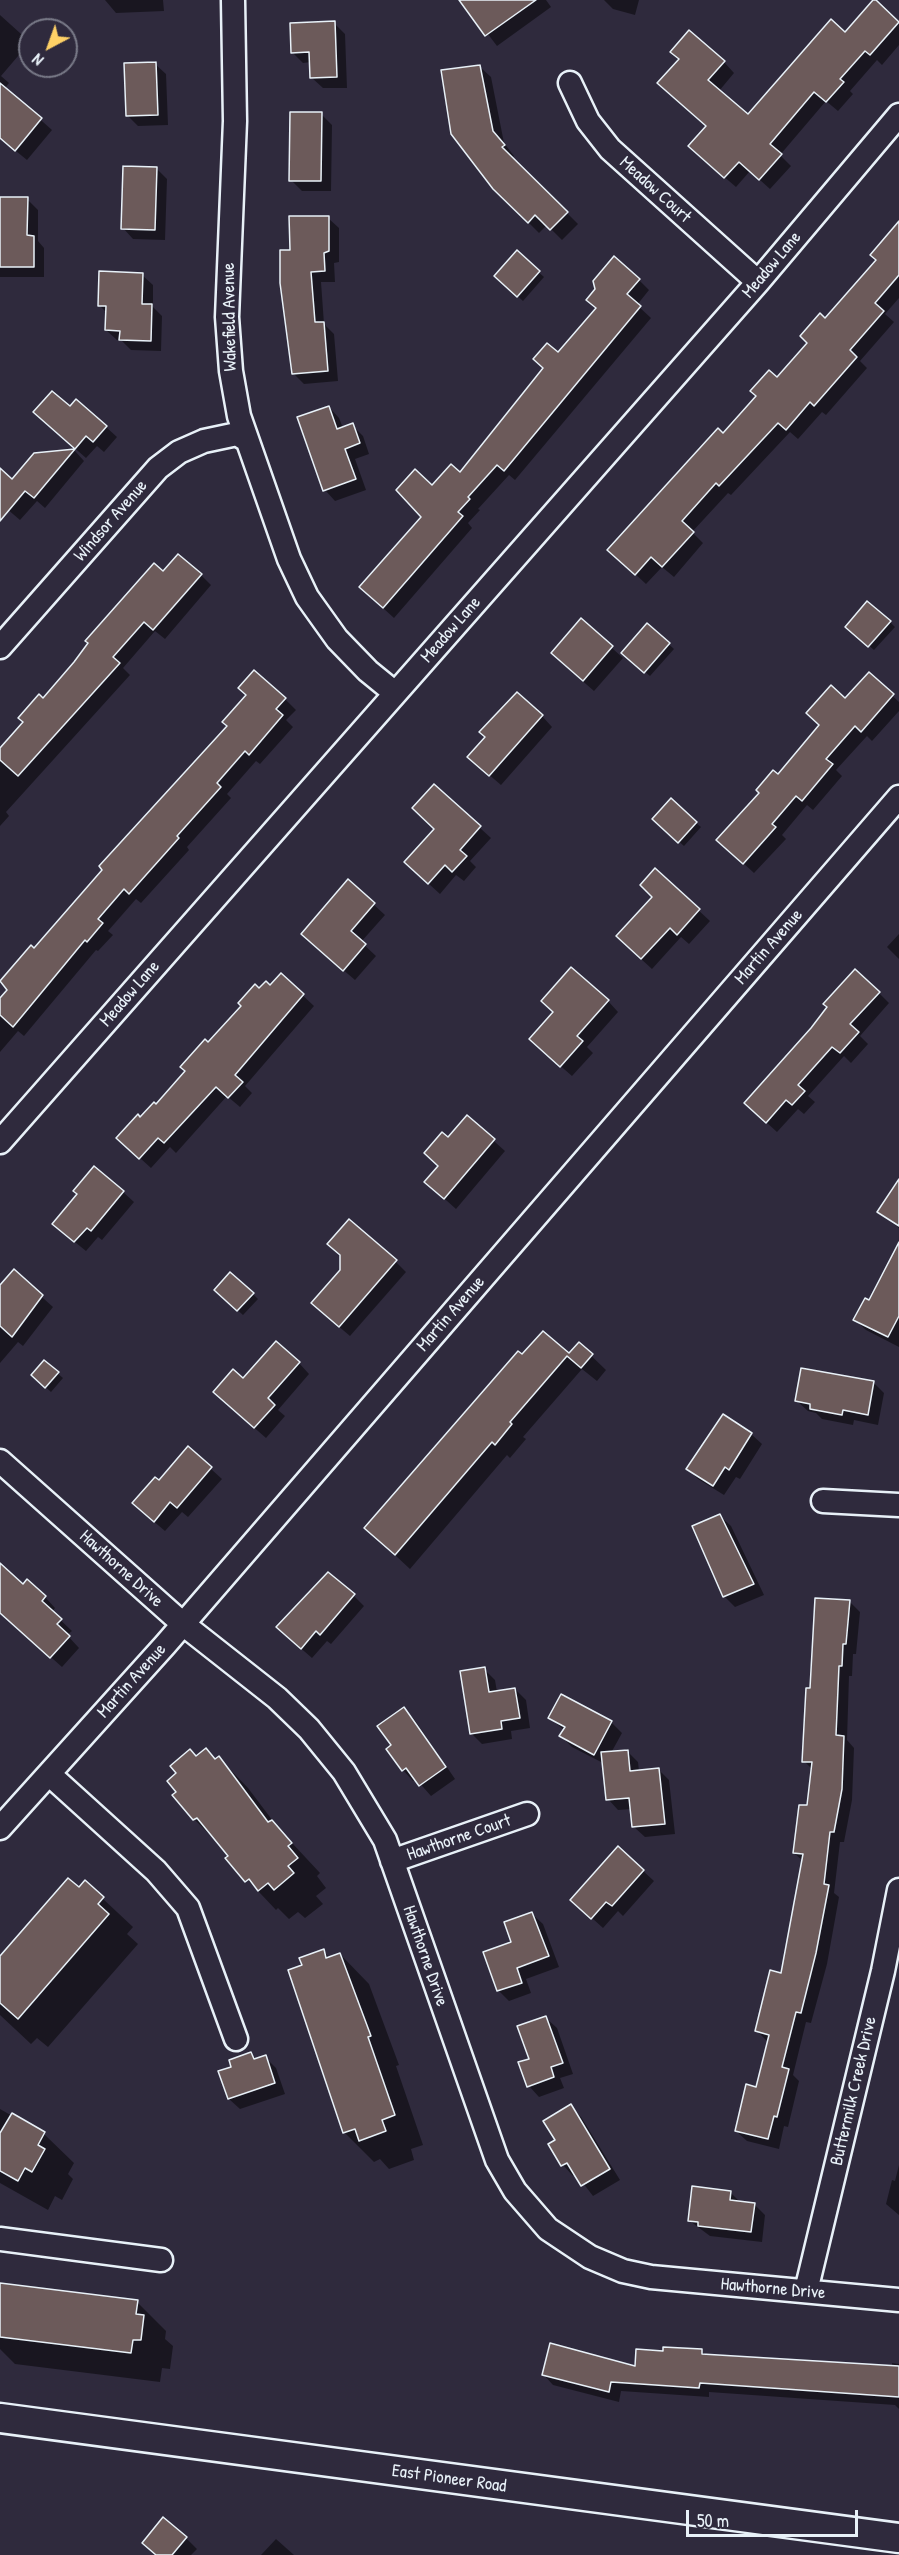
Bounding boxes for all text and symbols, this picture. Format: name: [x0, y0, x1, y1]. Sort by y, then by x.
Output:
north arrow: [18, 18, 78, 78]
text: N: [27, 49, 48, 71]
street label: Meadow Court: [615, 152, 695, 228]
street label: Meadow Lane: [738, 227, 806, 303]
street label: Wakefield Avenue: [218, 262, 242, 372]
street label: Windsor Avenue: [70, 476, 152, 566]
street label: Meadow Lane: [416, 592, 486, 668]
street label: Martin Avenue: [730, 905, 808, 989]
street label: Meadow Lane: [95, 956, 165, 1032]
street label: Martin Avenue: [412, 1272, 490, 1356]
street label: Hawthorne Drive: [75, 1526, 167, 1612]
street label: Martin Avenue: [93, 1639, 171, 1723]
street label: Hawthorne Court: [404, 1810, 514, 1866]
street label: Hawthorne Drive: [398, 1903, 452, 2009]
street label: Buttermilk Creek Drive: [826, 2014, 882, 2168]
street label: Hawthorne Drive: [720, 2274, 826, 2304]
street label: East Pioneer Road: [390, 2460, 508, 2498]
scale bar: [689, 2498, 862, 2536]
text: 50 m: [697, 2508, 729, 2533]

